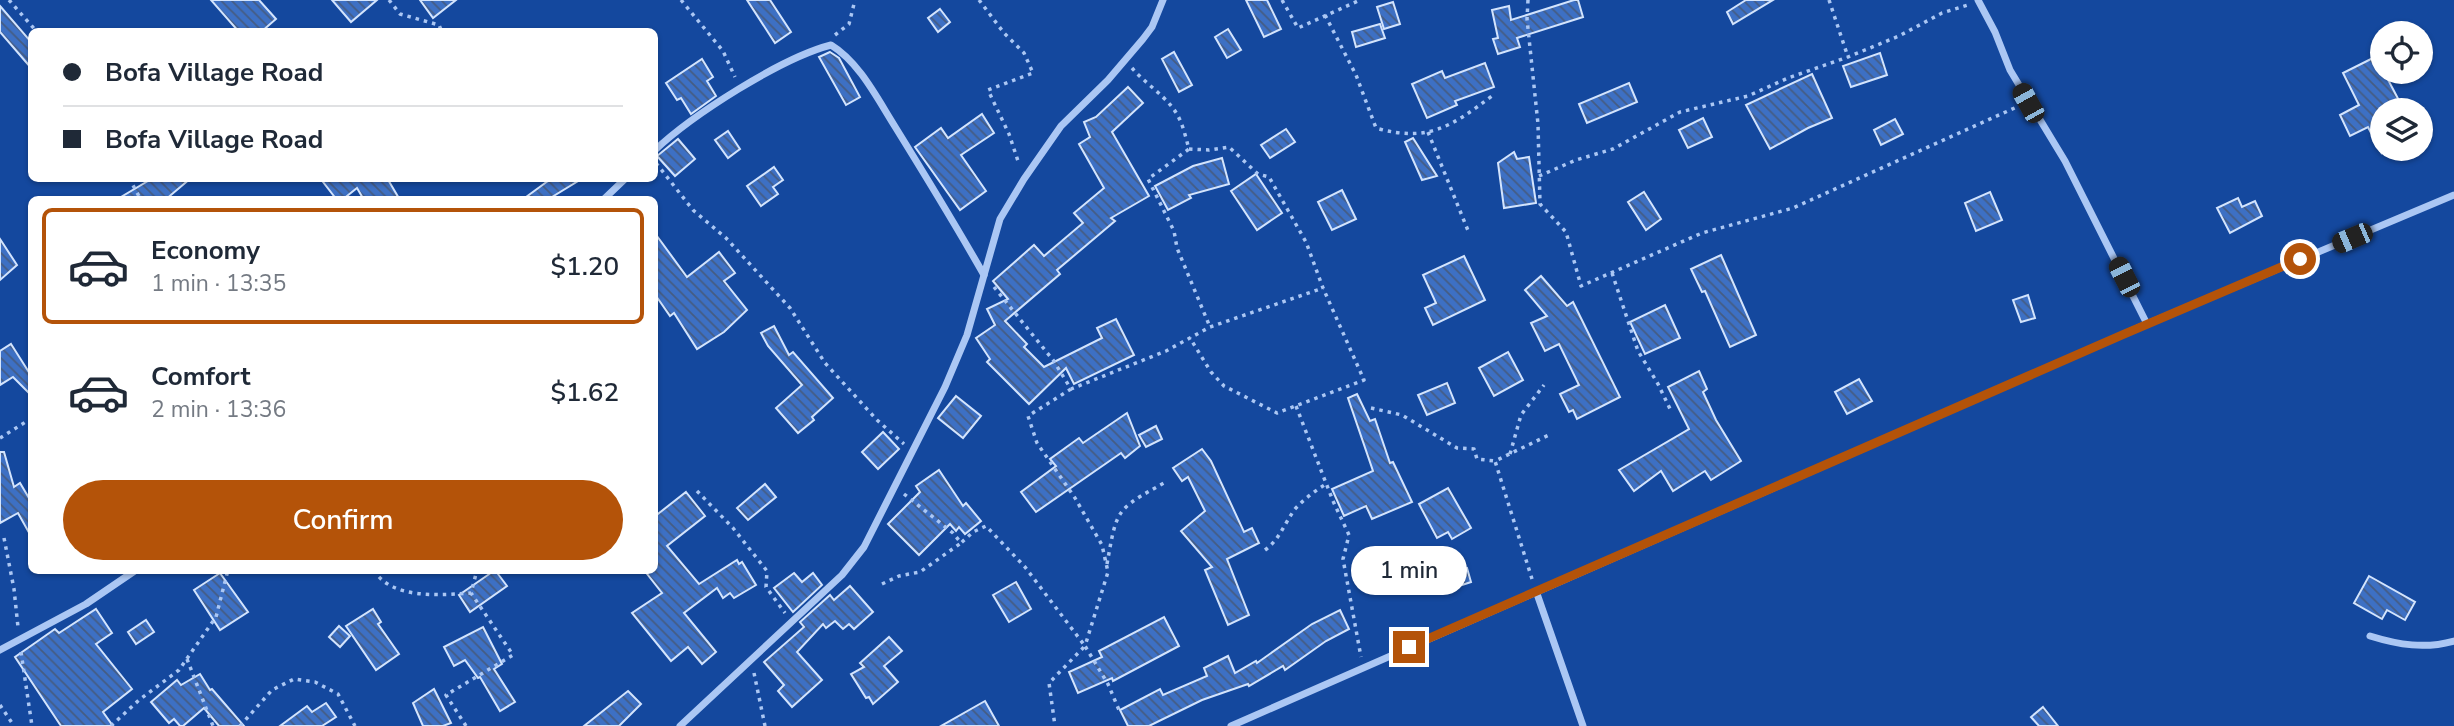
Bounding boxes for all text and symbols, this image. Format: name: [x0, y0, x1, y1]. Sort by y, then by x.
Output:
map controls: [2370, 21, 2433, 161]
button: locate: [2370, 21, 2433, 84]
text: Bofa Village Road: [105, 55, 323, 90]
car: [2009, 80, 2048, 126]
button: layers: [2370, 98, 2433, 161]
text: Bofa Village Road: [105, 122, 323, 157]
car: [2329, 220, 2376, 256]
text: Economy: [151, 233, 260, 268]
icon: car: [67, 235, 130, 298]
route start: [2284, 243, 2316, 275]
text: $1.20: [550, 249, 619, 284]
car: [2106, 254, 2143, 300]
text: 1 min · 13:35: [151, 268, 286, 299]
text: Comfort: [151, 359, 251, 394]
icon: car: [67, 361, 130, 424]
text: $1.62: [550, 375, 619, 410]
text: 2 min · 13:36: [151, 394, 286, 425]
button: Confirm: [63, 480, 623, 560]
callout: 1 min: [1351, 546, 1467, 594]
text: 1 min: [1380, 555, 1438, 586]
route end: [1393, 631, 1425, 663]

